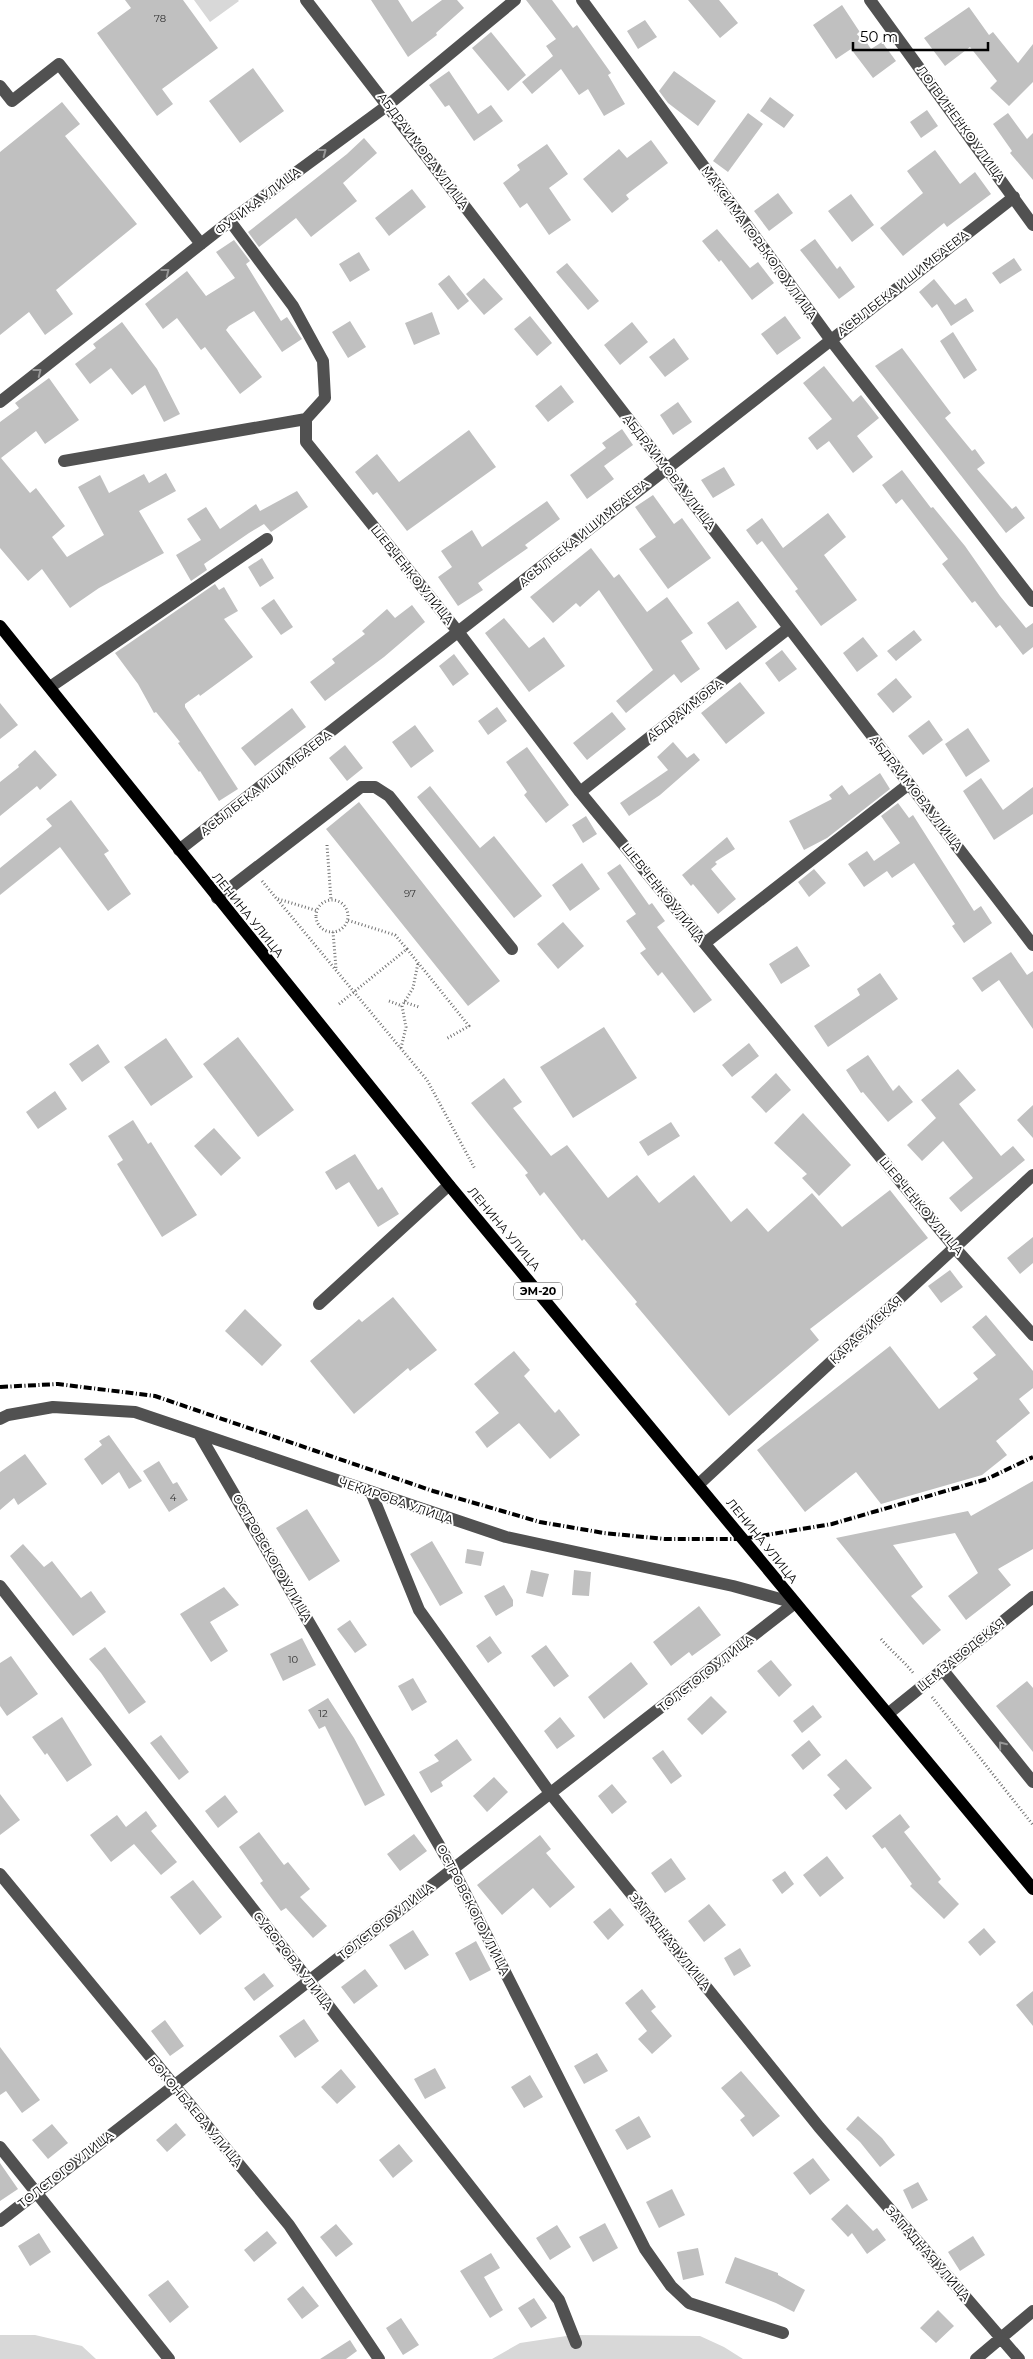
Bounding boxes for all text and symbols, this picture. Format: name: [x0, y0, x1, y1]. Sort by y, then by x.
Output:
house number: 78: [154, 12, 166, 25]
scale bar: [853, 20, 988, 52]
text: 50 m: [860, 27, 898, 46]
street label: ЛОГВИНЕНКО УЛИЦА: [914, 62, 1009, 185]
street label: АБДРАИМОВА УЛИЦА: [375, 89, 472, 212]
one-way arrow: [317, 149, 327, 158]
street label: ФУЧИКА УЛИЦА: [212, 163, 304, 238]
street label: МАКСИМА ГОРЬКОГО УЛИЦА: [698, 163, 820, 323]
street label: АСЫЛБЕКА ИШИМБАЕВА: [834, 226, 972, 339]
one-way arrow: [160, 269, 169, 277]
one-way arrow: [32, 369, 42, 378]
street label: АБДРАИМОВА УЛИЦА: [620, 411, 719, 533]
street label: АСЫЛБЕКА ИШИМБАЕВА: [516, 475, 652, 590]
street label: ШЕВЧЕНКО УЛИЦА: [368, 522, 457, 628]
street label: АБДРАИМОВА: [643, 675, 726, 744]
street label: АСЫЛБЕКА ИШИМБАЕВА: [197, 726, 335, 839]
street label: АБДРАИМОВА УЛИЦА: [867, 732, 966, 854]
street label: ШЕВЧЕНКО УЛИЦА: [619, 840, 708, 946]
street label: ЛЕНИНА УЛИЦА: [210, 869, 287, 960]
house number: 97: [404, 887, 416, 900]
street label: ШЕВЧЕНКО УЛИЦА: [876, 1153, 967, 1258]
street label: ЛЕНИНА УЛИЦА: [465, 1184, 544, 1274]
road number: ЭМ-20: [514, 1282, 562, 1300]
street label: КАРАСУЙСКАЯ: [826, 1292, 905, 1367]
street label: ЧЕКИРОВА УЛИЦА: [337, 1474, 456, 1527]
house number: 4: [170, 1491, 177, 1504]
street label: ОСТРОВСКОГО УЛИЦА: [230, 1491, 315, 1625]
street label: ЛЕНИНА УЛИЦА: [724, 1495, 801, 1586]
street label: ЦЕМЗАВОДСКАЯ: [914, 1615, 1007, 1694]
street label: ТОЛСТОГО УЛИЦА: [655, 1631, 756, 1715]
house number: 10: [288, 1653, 298, 1666]
house number: 12: [318, 1707, 328, 1720]
one-way arrow: [999, 1741, 1008, 1750]
street label: ОСТРОВСКОГО УЛИЦА: [434, 1842, 513, 1978]
street label: ТОЛСТОГО УЛИЦА: [335, 1879, 436, 1963]
street label: ЗАПАДНАЯ УЛИЦА: [626, 1890, 714, 1993]
street label: СУВОРОВА УЛИЦА: [250, 1908, 337, 2013]
street label: БОКОНБАЕВА УЛИЦА: [145, 2053, 246, 2170]
street label: ТОЛСТОГО УЛИЦА: [15, 2127, 116, 2211]
street label: ЗАПАДНАЯ УЛИЦА: [883, 2203, 974, 2304]

